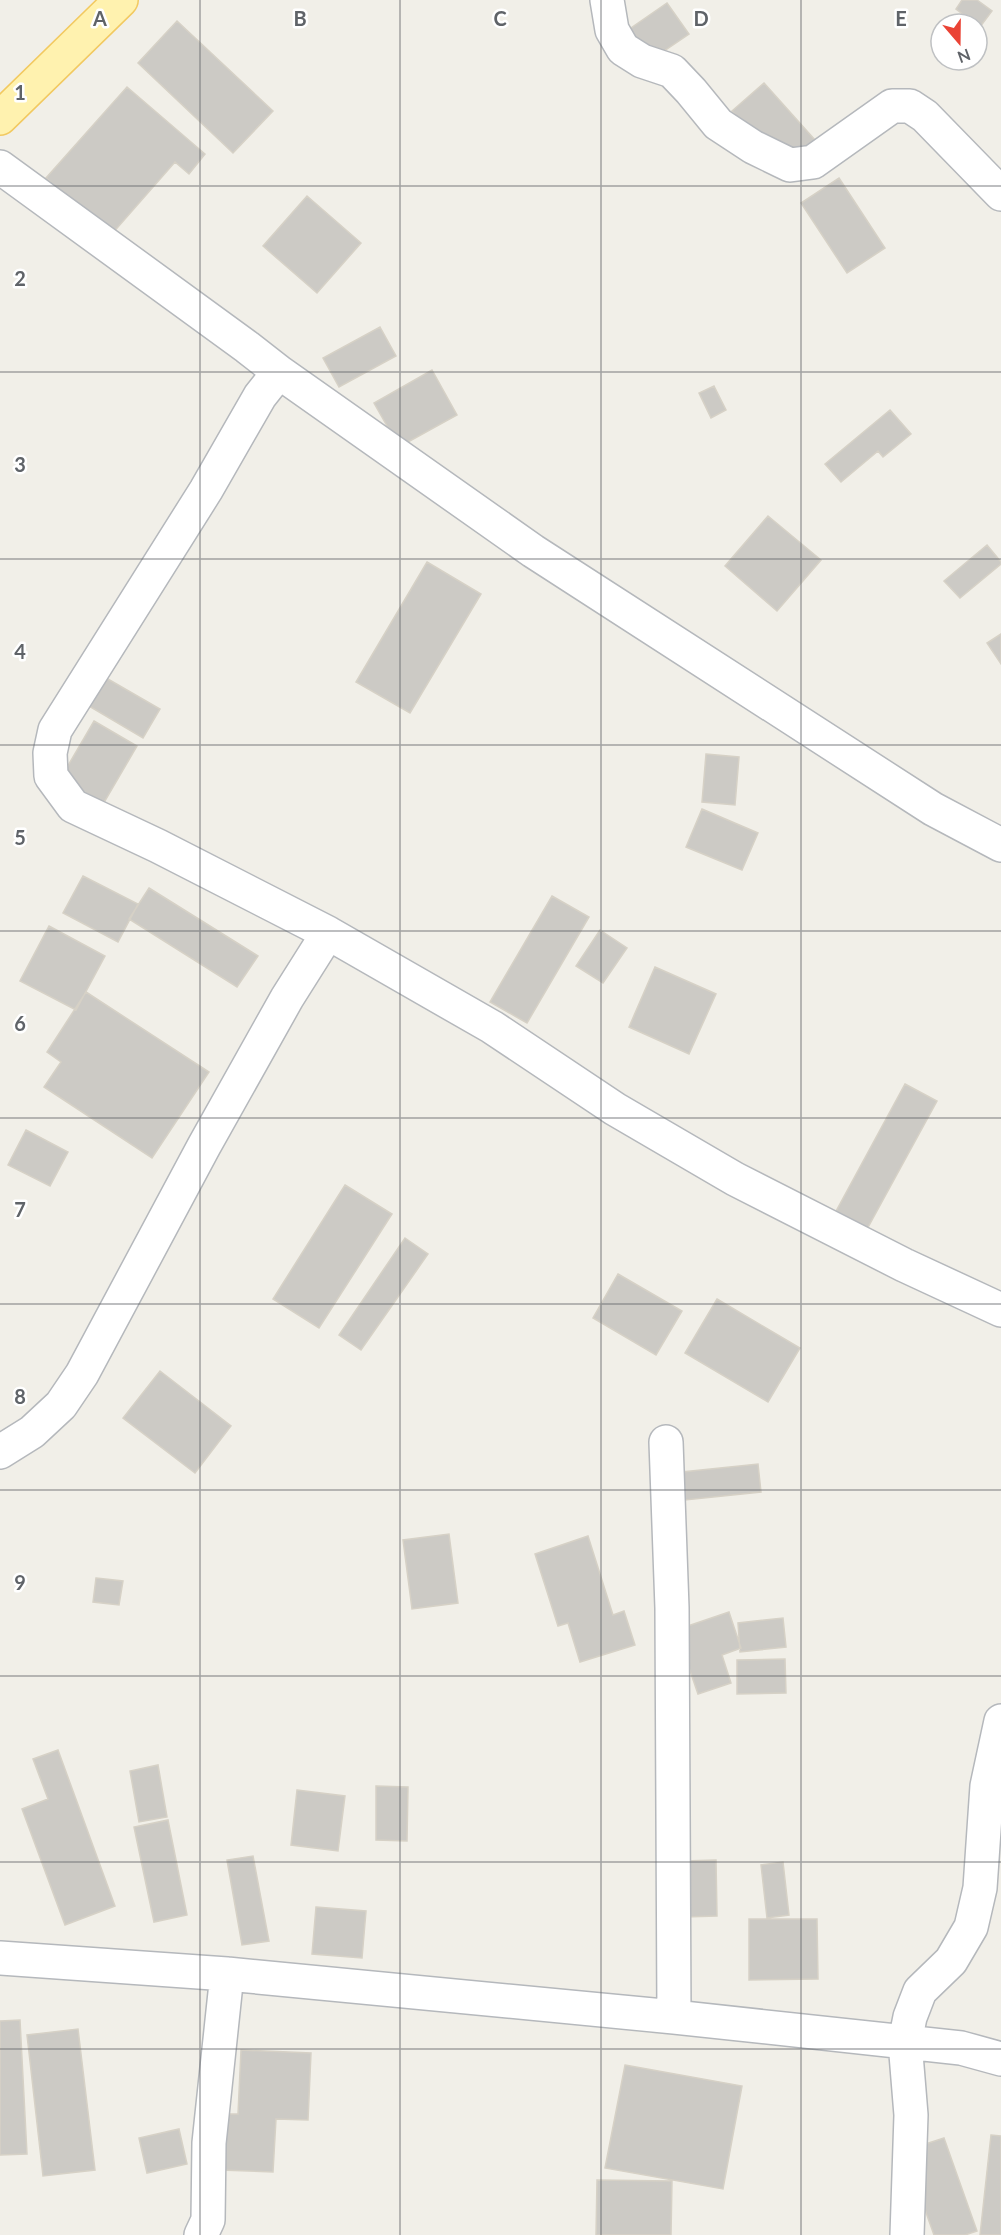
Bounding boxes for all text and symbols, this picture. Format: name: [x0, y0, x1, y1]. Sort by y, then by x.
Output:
text: A: [92, 6, 107, 30]
text: B: [293, 6, 307, 30]
text: C: [493, 6, 507, 30]
text: D: [693, 6, 709, 30]
text: E: [895, 6, 907, 30]
north arrow: [929, 12, 989, 72]
text: N: [955, 46, 973, 68]
text: 1: [14, 80, 26, 104]
text: 2: [14, 266, 26, 290]
text: 3: [14, 452, 26, 476]
text: 4: [14, 639, 26, 663]
text: 5: [14, 825, 26, 849]
text: 6: [14, 1011, 26, 1035]
text: 7: [14, 1197, 26, 1221]
text: 8: [14, 1384, 26, 1408]
text: 9: [14, 1570, 26, 1594]

